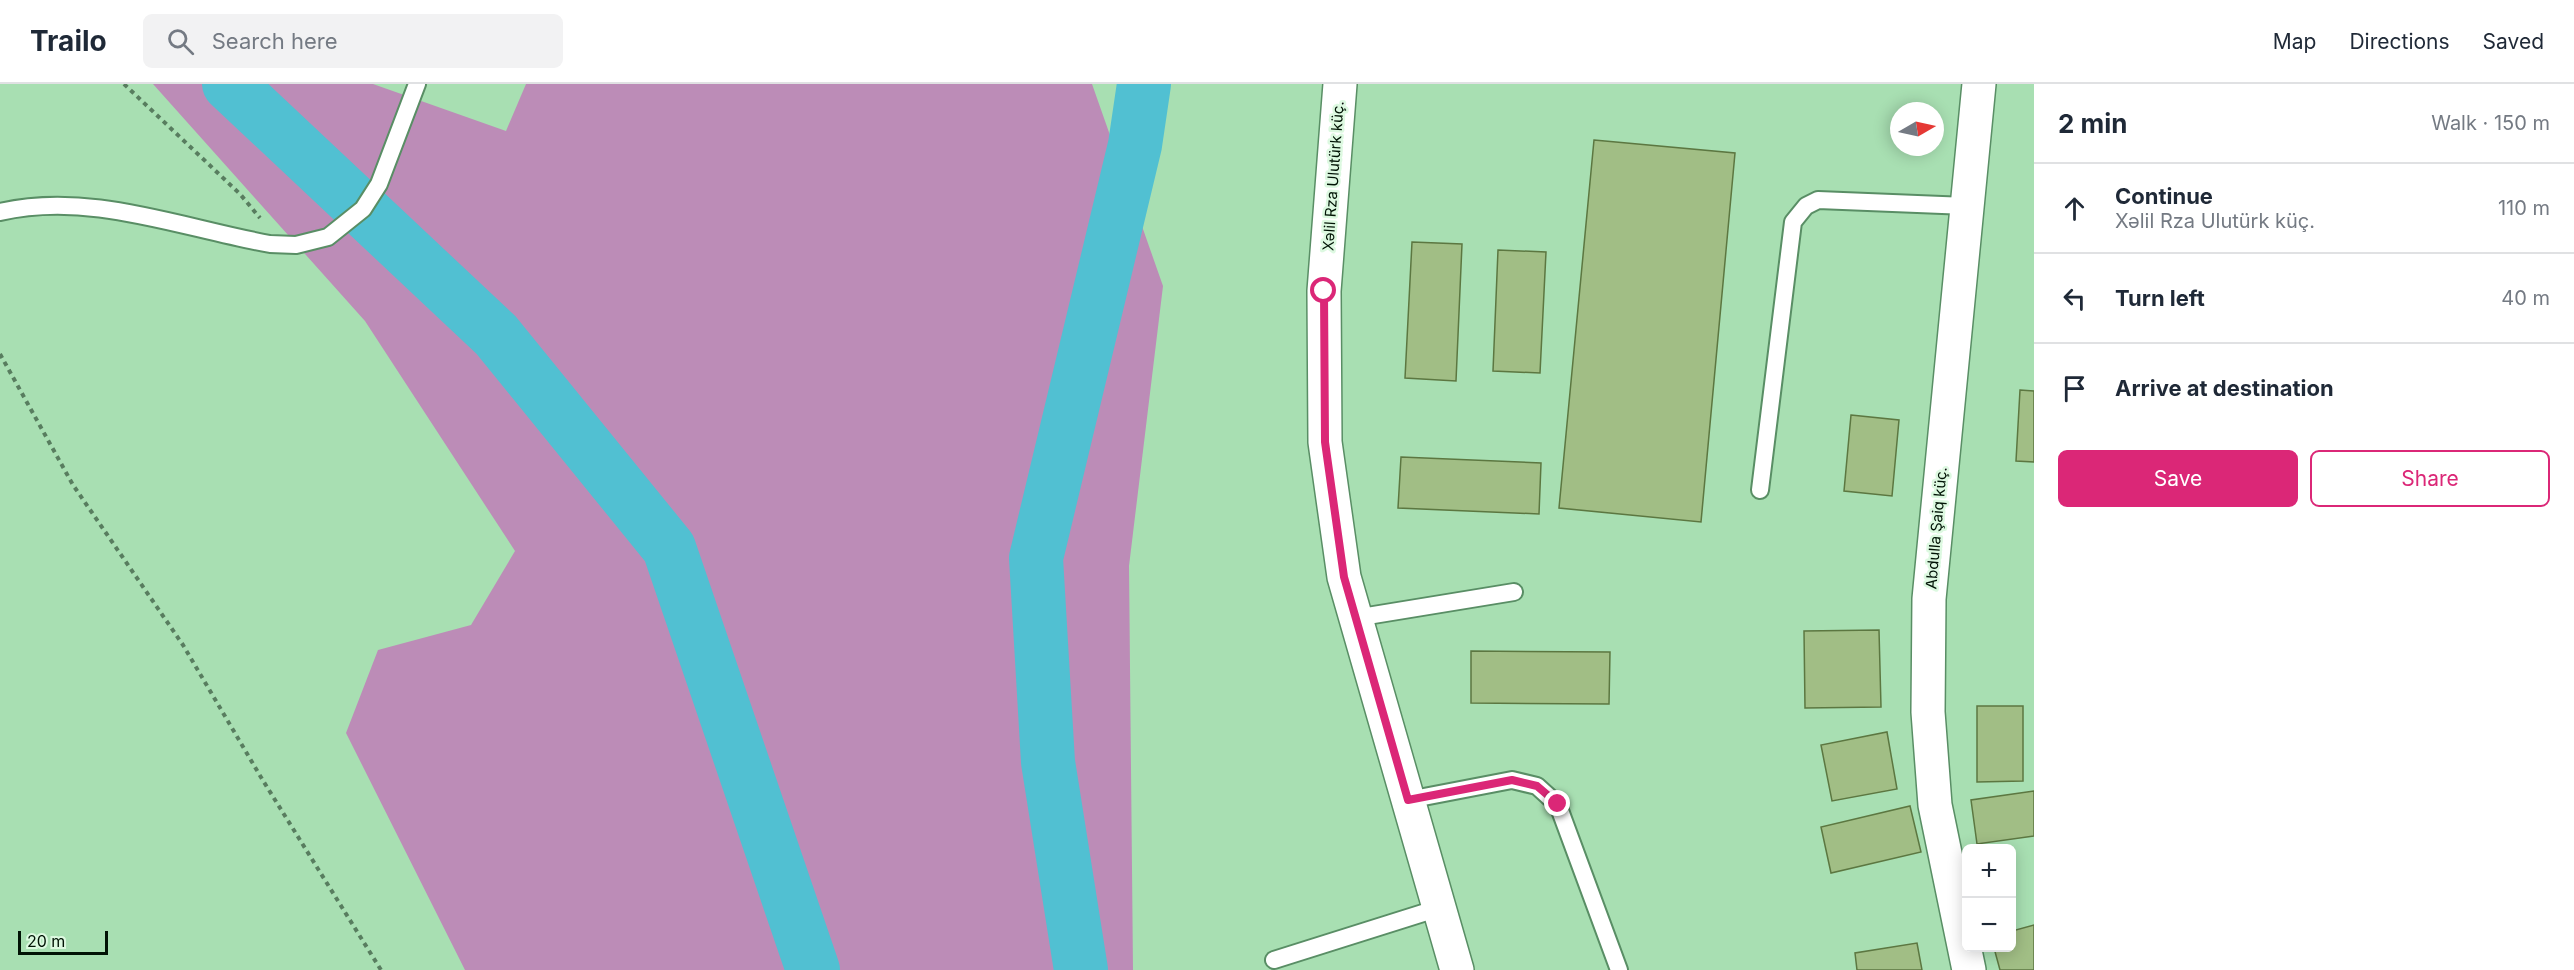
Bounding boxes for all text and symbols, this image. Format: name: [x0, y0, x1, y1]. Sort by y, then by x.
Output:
search box: [143, 14, 563, 68]
text: Trailo: [30, 24, 107, 58]
icon: search: [164, 25, 197, 58]
text: Search here: [212, 28, 338, 54]
text: Map: [2273, 29, 2316, 54]
text: Directions: [2349, 29, 2450, 54]
text: Saved: [2483, 29, 2544, 54]
street label: Xəlil Rza Ulutürk küç.: [1318, 101, 1348, 251]
north arrow: [1890, 102, 1944, 156]
text: 2 min: [2058, 108, 2128, 139]
text: Walk · 150 m: [2431, 111, 2550, 135]
text: Continue: [2115, 183, 2213, 209]
icon: ahead: [2058, 192, 2091, 225]
text: 110 m: [2498, 196, 2550, 220]
text: Xəlil Rza Ulutürk küç.: [2115, 209, 2315, 233]
route start: [1310, 277, 1336, 303]
icon: left: [2058, 282, 2091, 315]
text: Turn left: [2115, 285, 2205, 311]
text: 40 m: [2501, 286, 2550, 310]
icon: arrive: [2058, 372, 2091, 405]
text: Arrive at destination: [2115, 375, 2334, 401]
button: Save: [2058, 450, 2298, 507]
button: Share: [2310, 450, 2550, 507]
street label: Abdulla Şaiq küç.: [1921, 466, 1951, 590]
route end: [1544, 790, 1570, 816]
map controls: [1962, 844, 2016, 952]
button: +: [1962, 844, 2016, 898]
button: −: [1962, 898, 2016, 952]
scale bar: [18, 928, 108, 956]
text: 20 m: [27, 931, 65, 951]

